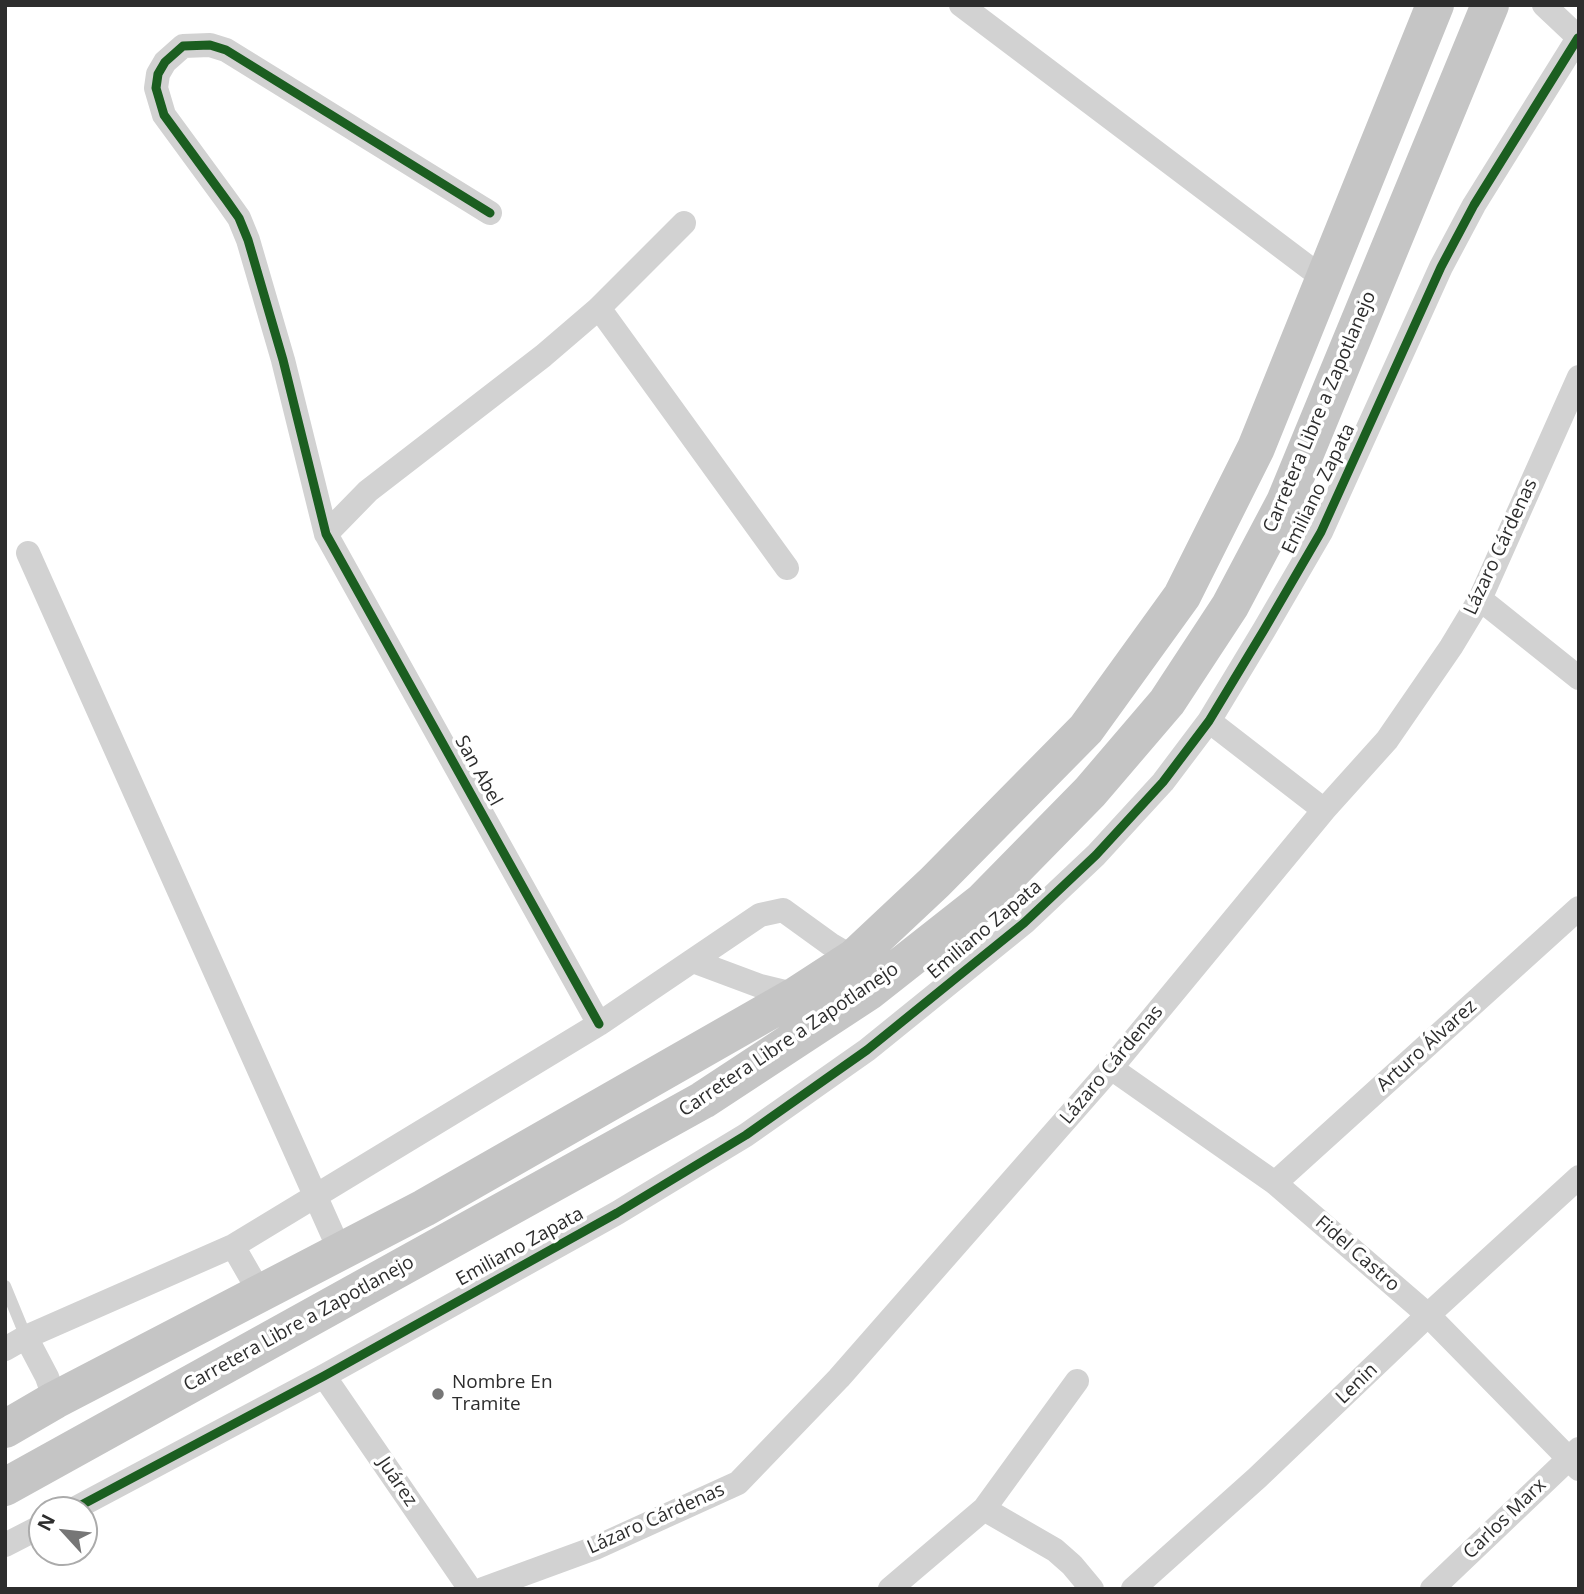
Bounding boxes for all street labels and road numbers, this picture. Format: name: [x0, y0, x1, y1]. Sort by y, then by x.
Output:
street label: Carretera Libre a Zapotlanejo: [1259, 288, 1381, 536]
street label: Emiliano Zapata: [1278, 420, 1360, 558]
street label: Lázaro Cárdenas: [1459, 475, 1543, 619]
street label: San Abel: [449, 732, 507, 810]
street label: Emiliano Zapata: [923, 876, 1047, 984]
street label: Carretera Libre a Zapotlanejo: [675, 958, 903, 1122]
street label: Arturo Álvarez: [1372, 995, 1482, 1097]
street label: Lázaro Cárdenas: [1056, 1001, 1168, 1129]
street label: Emiliano Zapata: [452, 1203, 588, 1291]
street label: Fidel Castro: [1310, 1211, 1404, 1297]
street label: Carretera Libre a Zapotlanejo: [180, 1251, 418, 1397]
street label: Lenin: [1332, 1359, 1382, 1409]
street label: Juárez: [372, 1453, 422, 1511]
street label: Carlos Marx: [1459, 1474, 1551, 1564]
street label: Lázaro Cárdenas: [584, 1479, 728, 1559]

